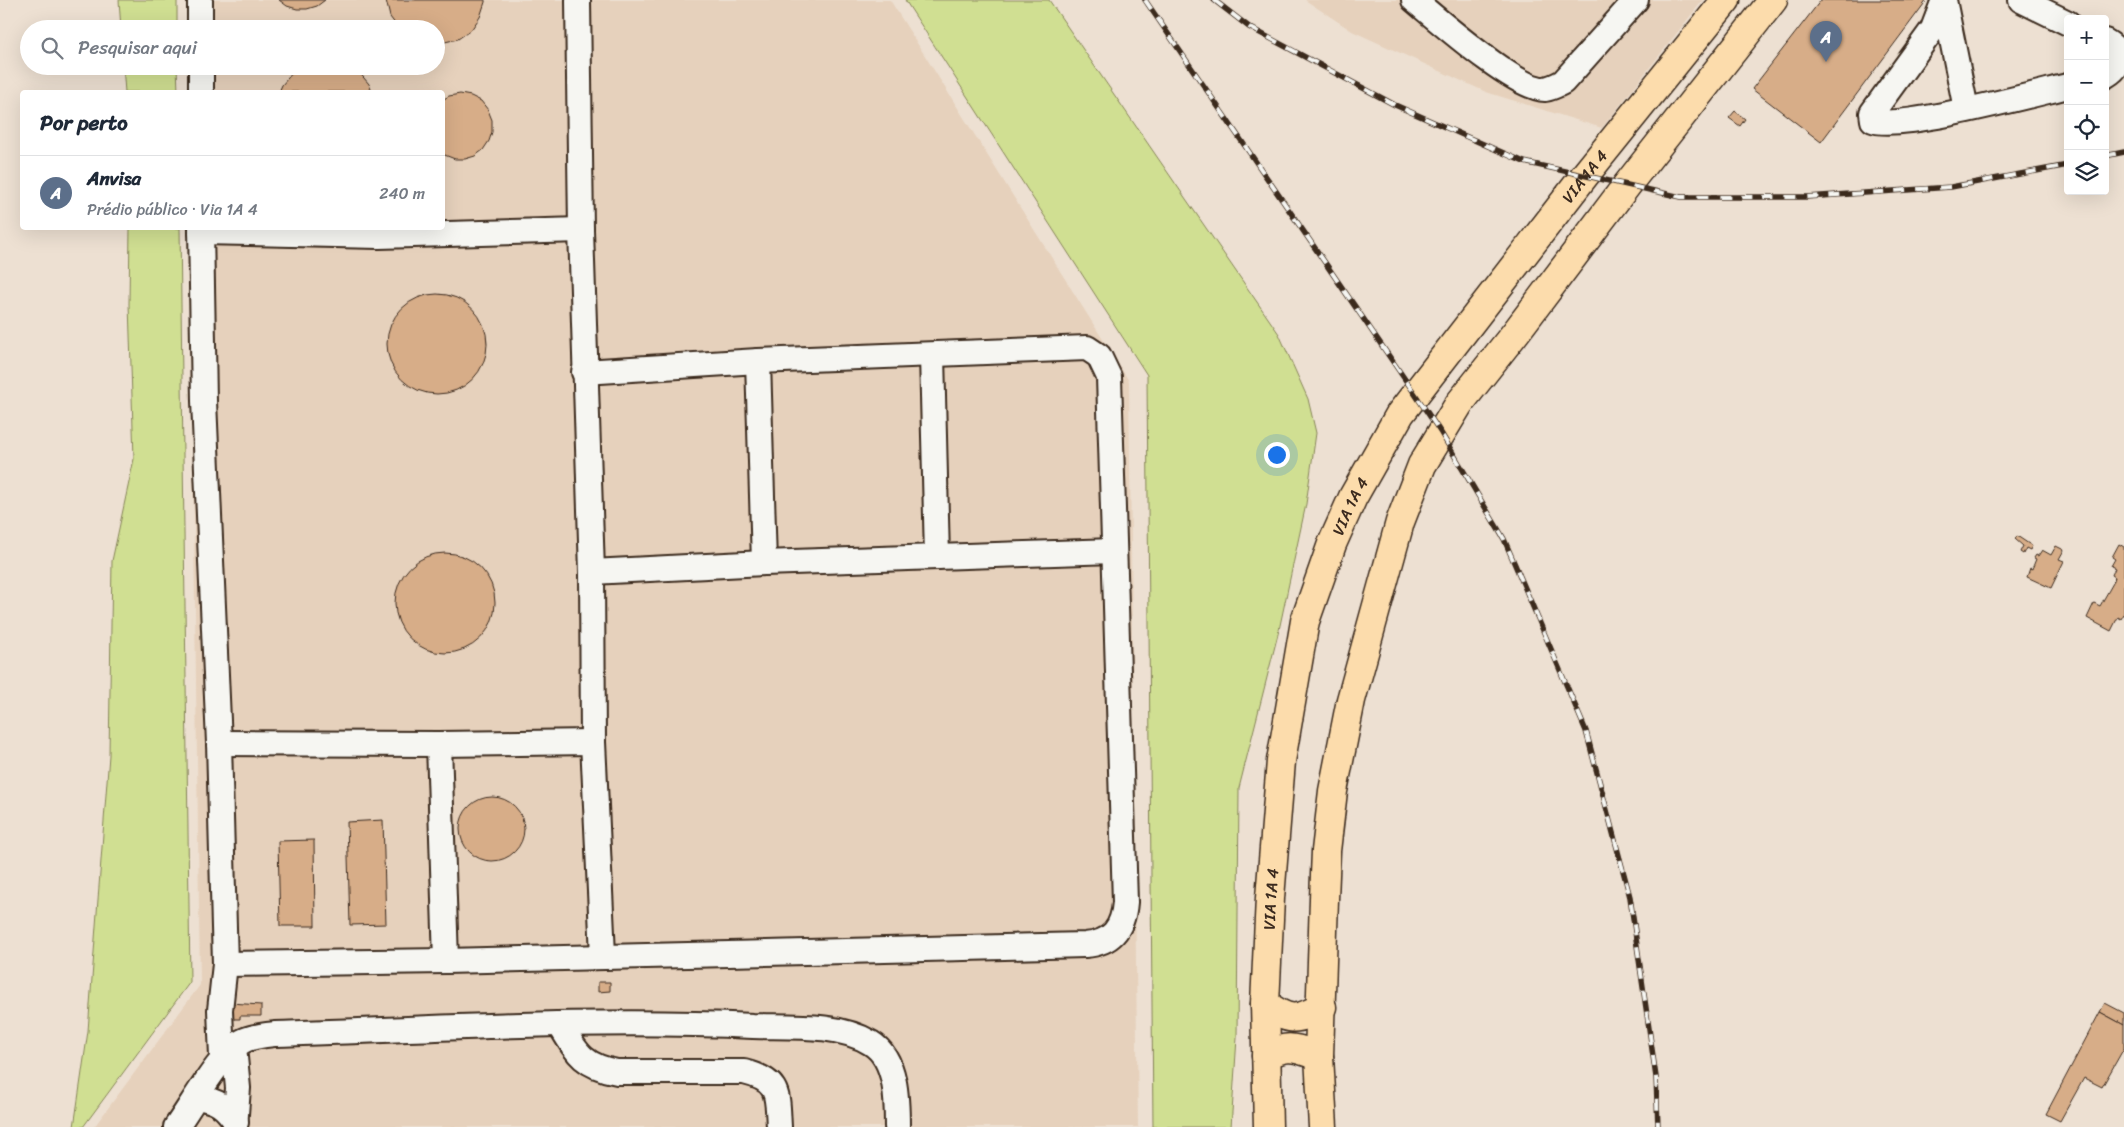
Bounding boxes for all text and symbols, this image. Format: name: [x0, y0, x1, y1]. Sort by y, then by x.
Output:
map controls: [2064, 15, 2109, 195]
button: +: [2064, 15, 2109, 60]
search box: [20, 20, 445, 75]
pin: A: [1810, 21, 1842, 62]
text: Pesquisar aqui: [78, 31, 197, 64]
icon: search: [38, 34, 66, 62]
button: −: [2064, 60, 2109, 105]
text: Por perto: [40, 104, 128, 142]
button: locate: [2064, 105, 2109, 150]
street label: VIA 1A 4: [1554, 143, 1615, 209]
button: layers: [2064, 150, 2109, 195]
text: Anvisa: [87, 162, 141, 195]
text: A: [51, 179, 61, 208]
text: 240 m: [379, 179, 425, 208]
text: Prédio público · Via 1A 4: [87, 195, 258, 224]
your location: [1264, 442, 1290, 468]
street label: VIA 1A 4: [1323, 471, 1376, 540]
street label: VIA 1A 4: [1254, 867, 1287, 931]

